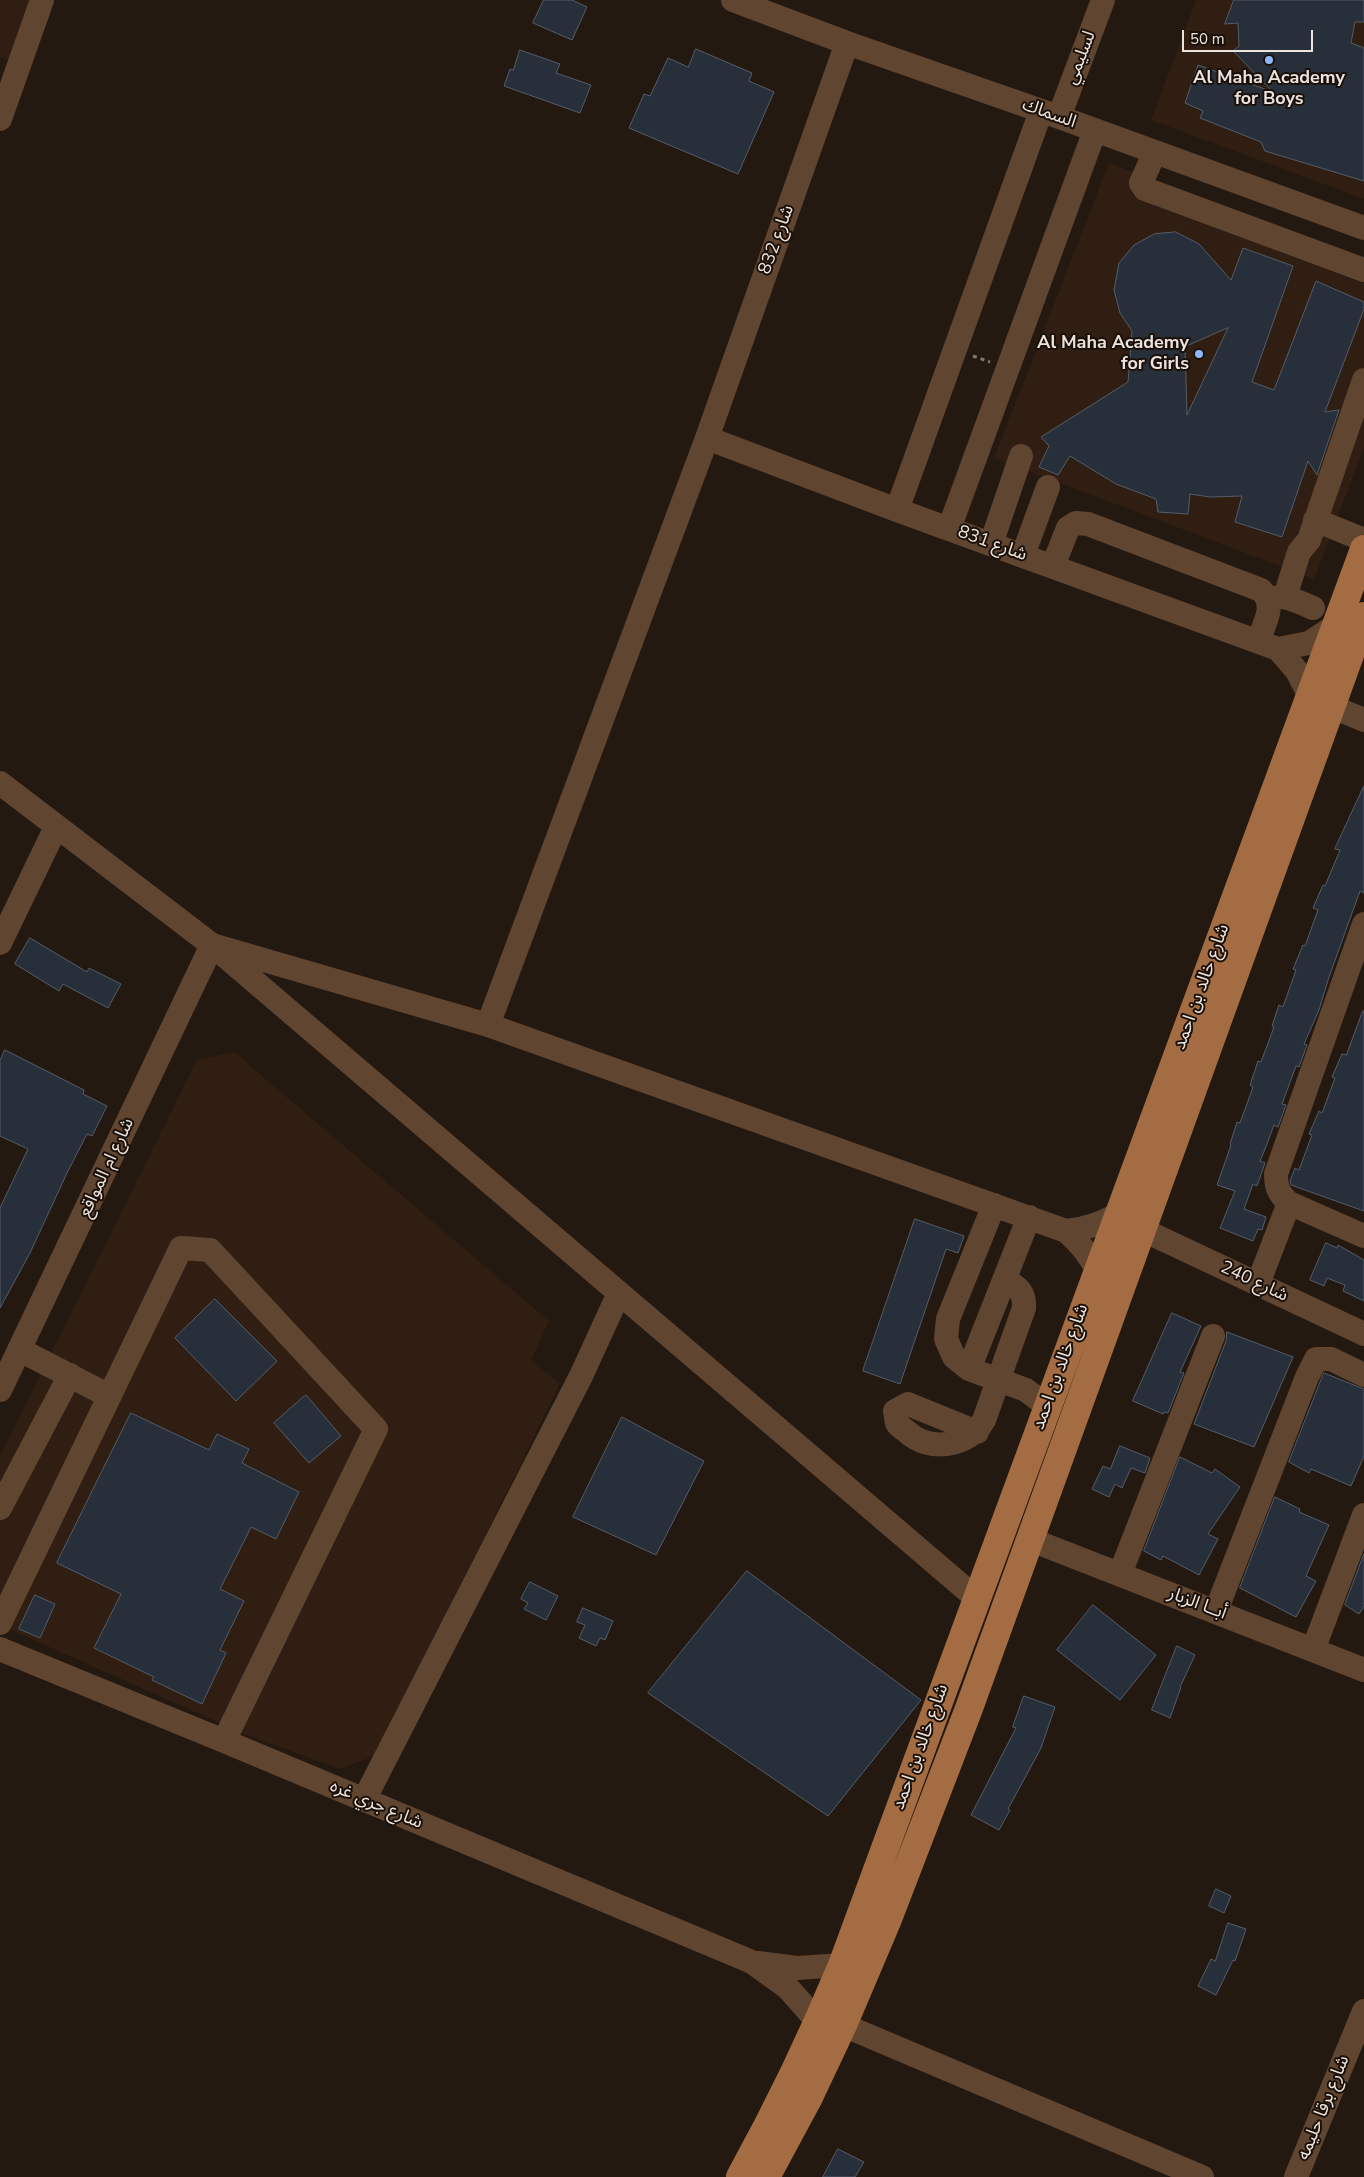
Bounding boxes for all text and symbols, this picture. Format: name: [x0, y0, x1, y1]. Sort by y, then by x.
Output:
scale bar: [1184, 20, 1315, 52]
street label: لسليمي: [1061, 28, 1101, 88]
text: 50 m: [1190, 29, 1225, 49]
marker: Al Maha Academy for Boys: [1263, 54, 1275, 66]
place label: Al Maha Academy for Boys: [1193, 68, 1345, 110]
street label: السماك: [1019, 94, 1079, 134]
street label: شارع 832: [755, 202, 799, 278]
place label: Al Maha Academy for Girls: [1037, 333, 1189, 376]
marker: Al Maha Academy for Girls: [1193, 348, 1205, 360]
street label: شارع 831: [954, 522, 1030, 566]
street label: شارع خالد بن احمد: [1169, 921, 1235, 1053]
street label: شارع ام المواقع: [75, 1115, 139, 1221]
street label: شارع 240: [1217, 1257, 1291, 1307]
street label: شارع خالد بن احمد: [1028, 1301, 1094, 1433]
street label: أبــا الزبار: [1165, 1583, 1229, 1625]
street label: شارع خالد بن احمد: [888, 1681, 954, 1813]
street label: شارع جري غره: [326, 1776, 426, 1834]
street label: شارع برقا حليمه: [1293, 2053, 1355, 2163]

